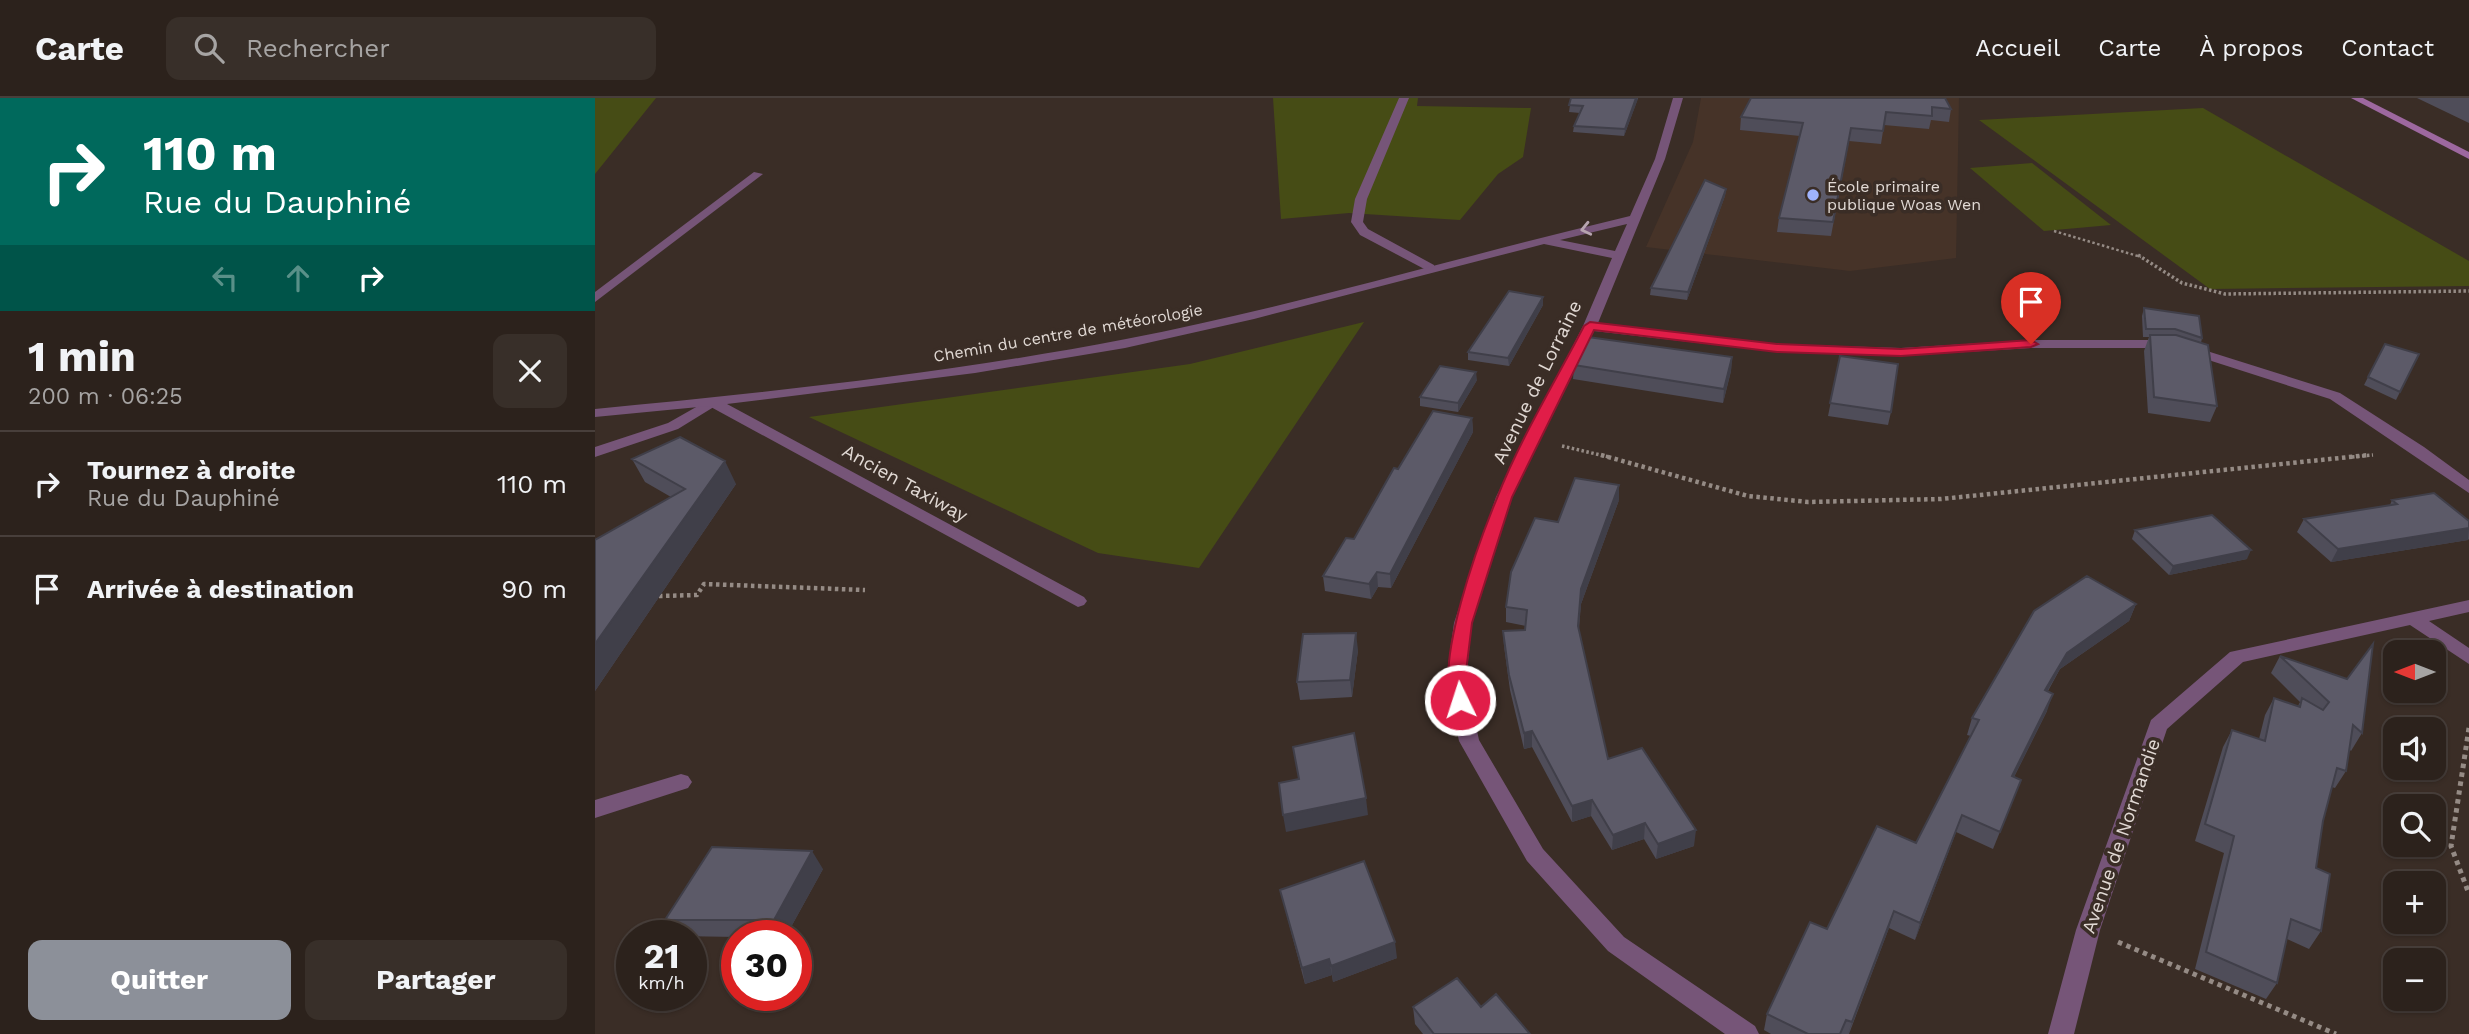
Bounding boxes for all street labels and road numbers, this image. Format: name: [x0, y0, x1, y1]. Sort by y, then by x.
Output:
street label: Avenue de Lorraine: [1487, 296, 1587, 468]
street label: Chemin du centre de météorologie: [932, 300, 1204, 366]
street label: Ancien Taxiway: [838, 439, 972, 527]
street label: Avenue de Normandie: [2077, 736, 2165, 936]

